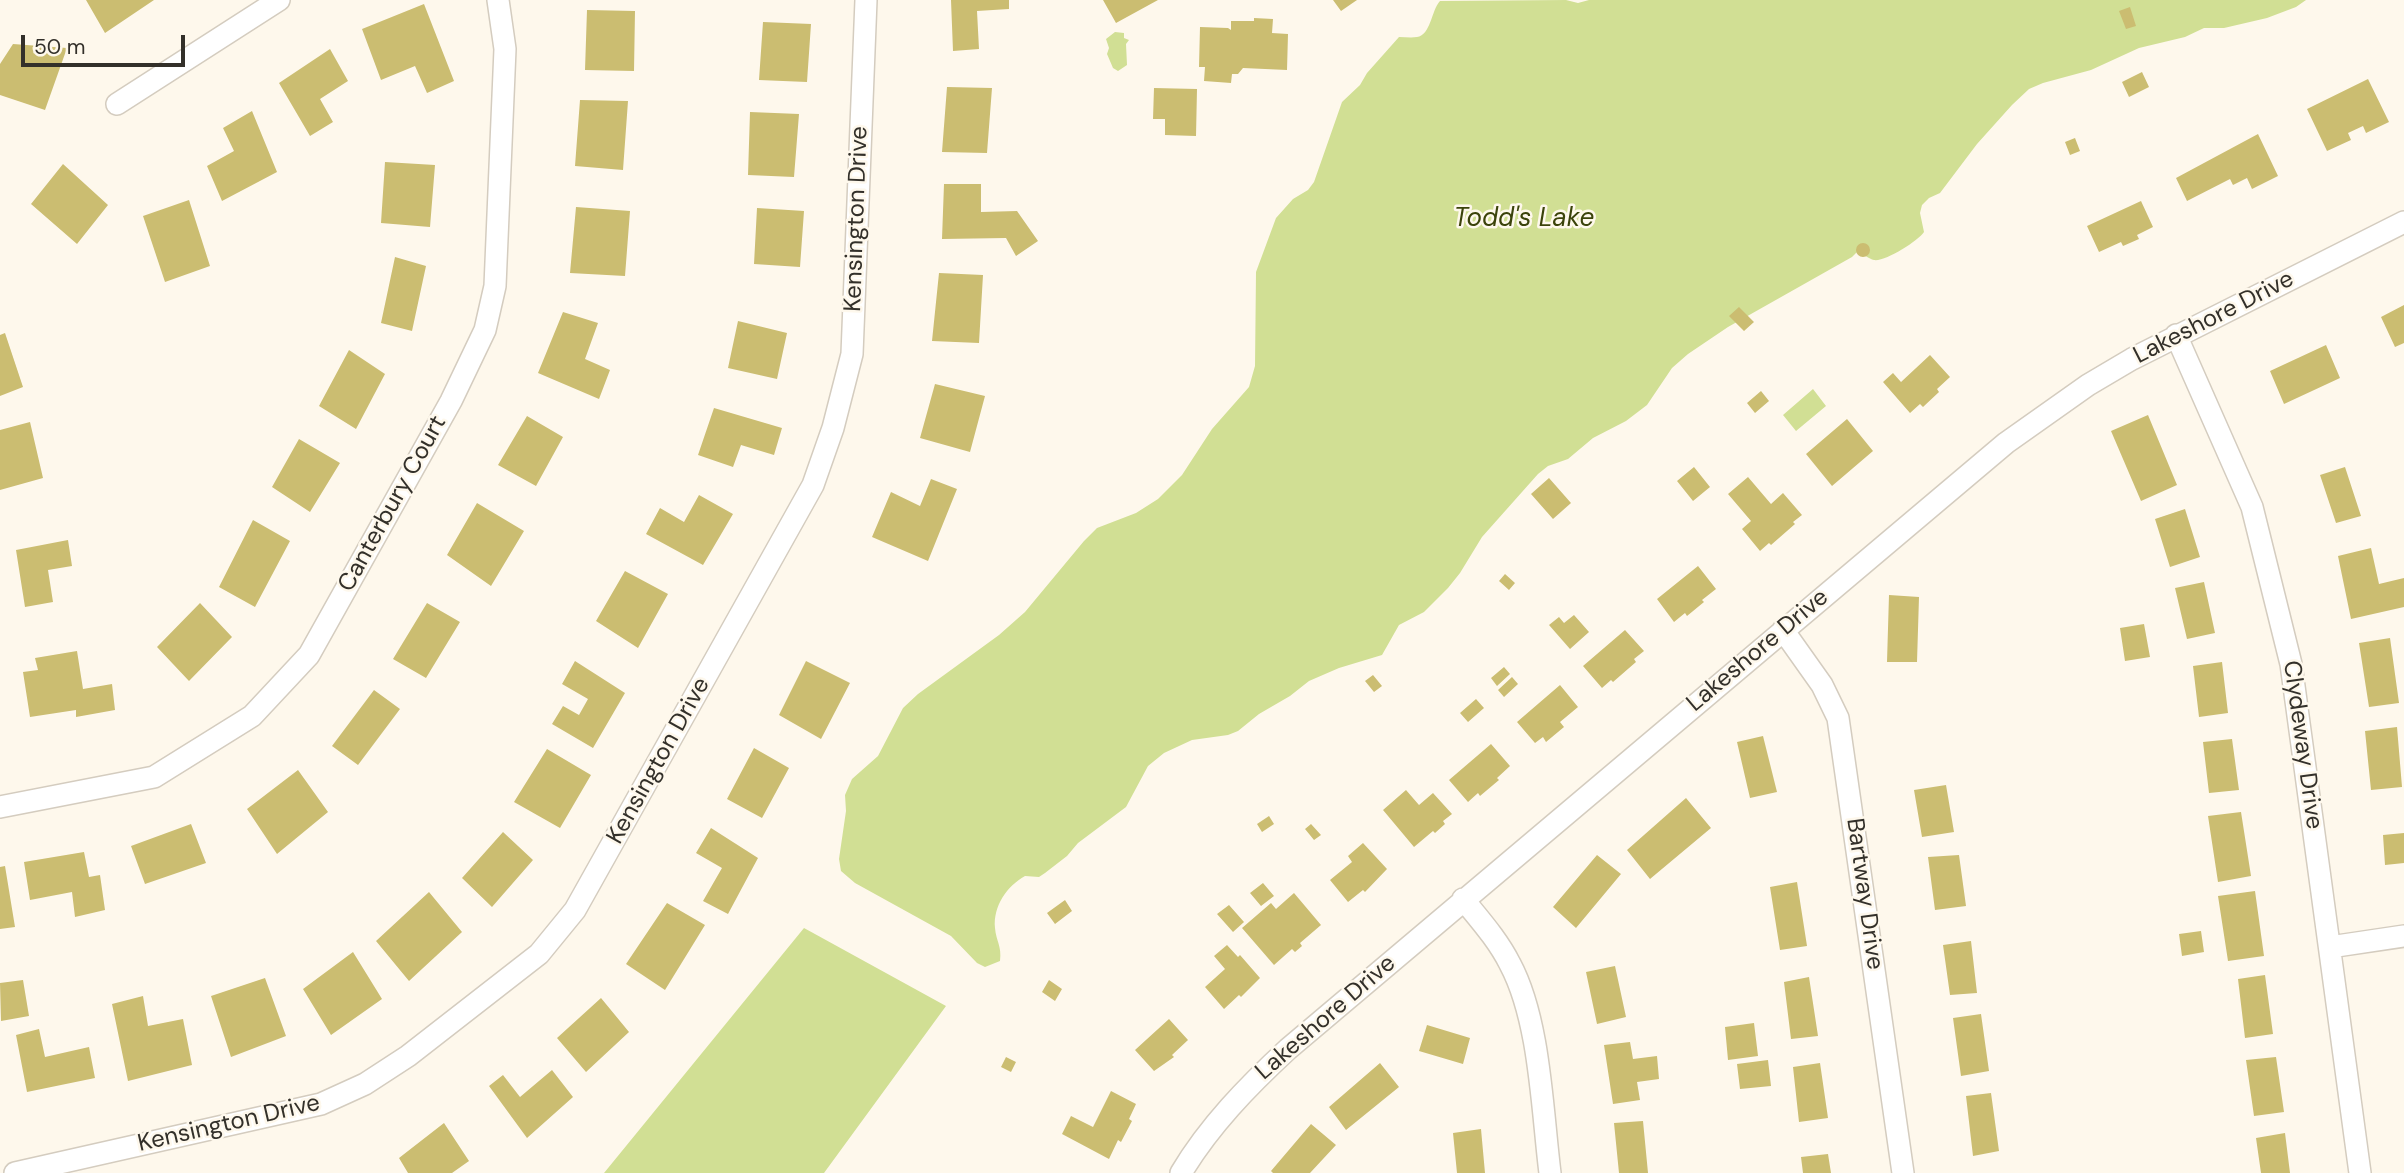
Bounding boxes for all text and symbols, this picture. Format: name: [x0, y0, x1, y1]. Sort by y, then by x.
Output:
scale bar: [24, 21, 189, 65]
text: 50 m: [34, 33, 85, 61]
street label: Kensington Drive: [839, 126, 875, 312]
water label: Todd's Lake: [1454, 203, 1594, 235]
street label: Lakeshore Drive: [2129, 265, 2299, 371]
street label: Canterbury Court: [333, 411, 453, 597]
street label: Lakeshore Drive: [1681, 583, 1835, 719]
street label: Clydeway Drive: [2276, 659, 2328, 831]
street label: Kensington Drive: [601, 673, 717, 849]
street label: Bartway Drive: [1839, 816, 1889, 972]
street label: Lakeshore Drive: [1250, 949, 1402, 1087]
street label: Kensington Drive: [135, 1089, 323, 1159]

